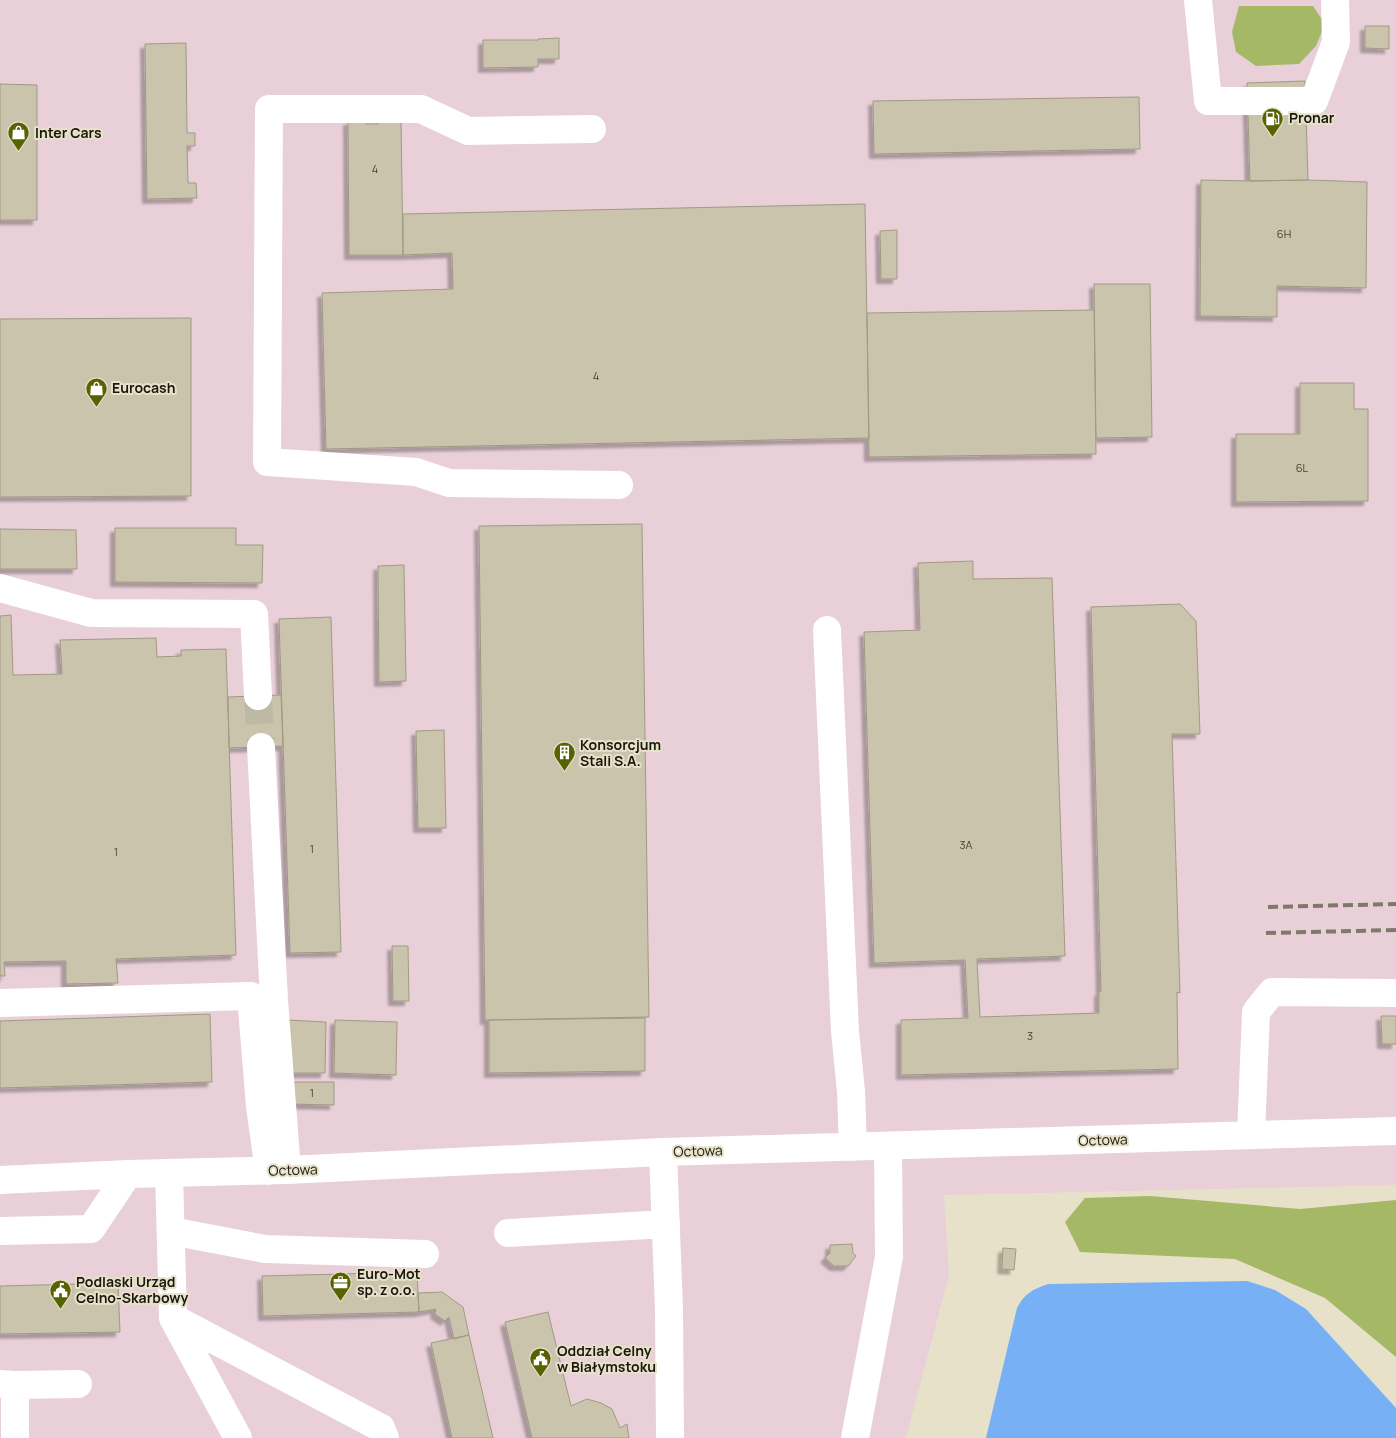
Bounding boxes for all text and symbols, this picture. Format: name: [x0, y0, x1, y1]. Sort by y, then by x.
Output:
fuel station icon: Pronar: [1261, 106, 1285, 137]
place label: Pronar: [1289, 108, 1335, 127]
shop icon: Inter Cars: [7, 121, 31, 152]
place label: Inter Cars: [35, 123, 102, 142]
house number: 4: [372, 161, 378, 176]
house number: 6H: [1277, 226, 1291, 241]
house number: 4: [593, 368, 599, 383]
shop icon: Eurocash: [84, 376, 108, 407]
place label: Eurocash: [112, 378, 175, 397]
house number: 6L: [1296, 460, 1309, 475]
place label: Konsorcjum Stali S.A.: [580, 735, 661, 770]
building icon: Konsorcjum Stali S.A.: [552, 741, 576, 772]
house number: 3A: [959, 837, 973, 852]
house number: 1: [310, 841, 314, 856]
house number: 1: [114, 844, 118, 859]
house number: 3: [1027, 1028, 1033, 1043]
house number: 1: [310, 1085, 314, 1100]
street label: Octowa: [1078, 1129, 1128, 1150]
street label: Octowa: [673, 1140, 723, 1161]
street label: Octowa: [268, 1159, 318, 1180]
place label: Euro-Mot sp. z o.o.: [357, 1264, 421, 1299]
office icon: Euro-Mot sp. z o.o.: [329, 1270, 353, 1301]
place label: Podlaski Urząd Celno-Skarbowy: [76, 1272, 188, 1307]
public building icon: Podlaski Urząd Celno-Skarbowy: [48, 1278, 72, 1309]
place label: Oddział Celny w Białymstoku: [557, 1341, 656, 1376]
public building icon: Oddział Celny w Białymstoku: [529, 1347, 553, 1378]

